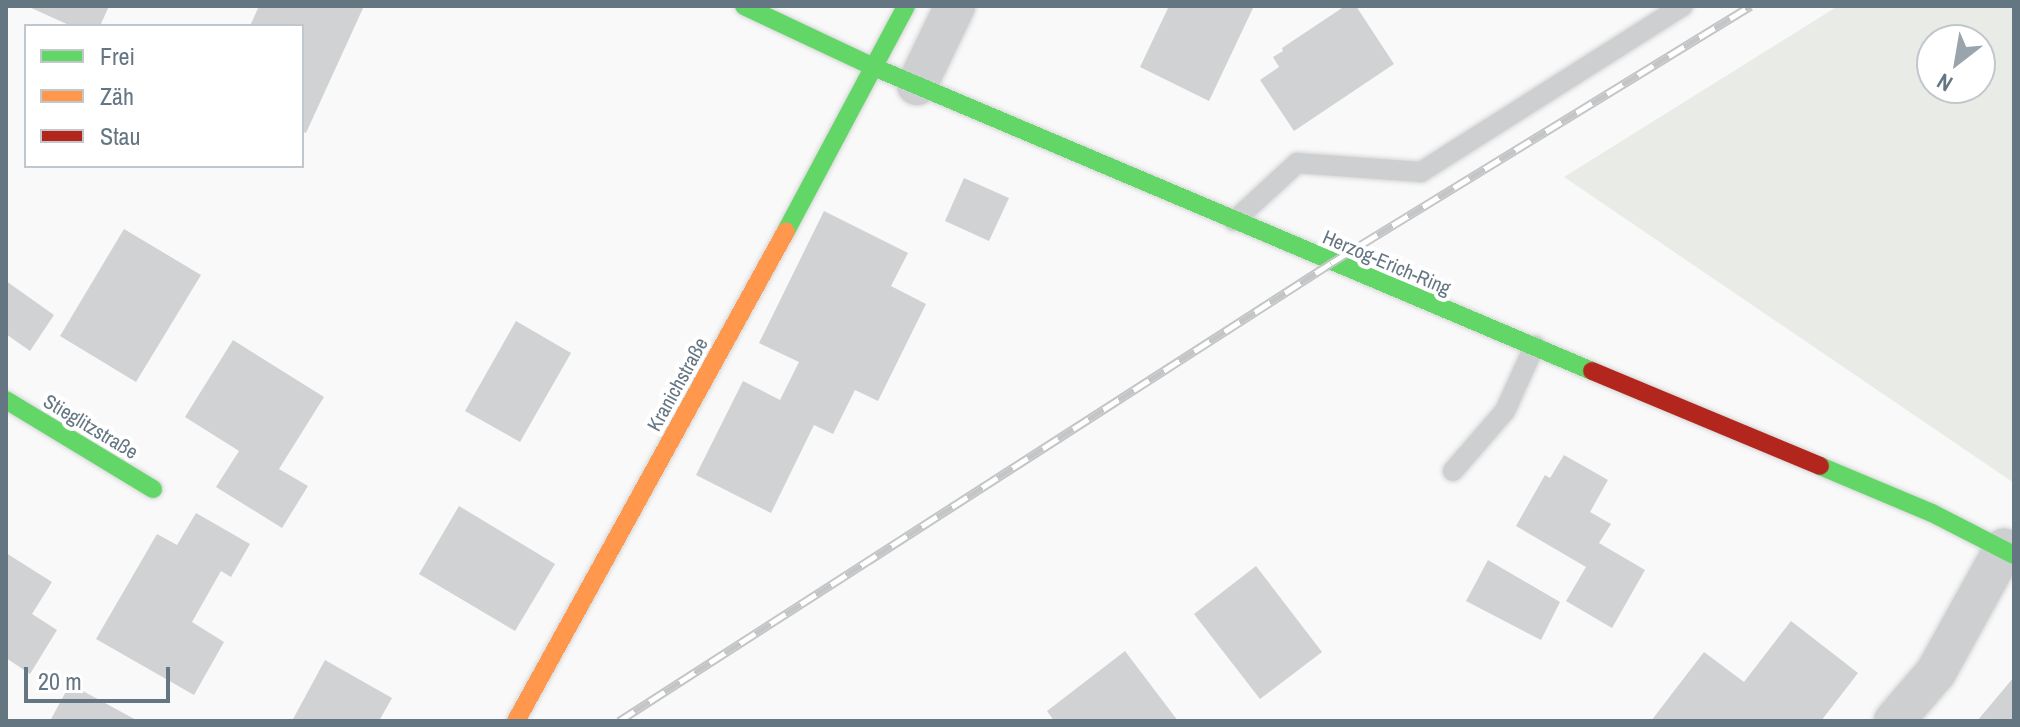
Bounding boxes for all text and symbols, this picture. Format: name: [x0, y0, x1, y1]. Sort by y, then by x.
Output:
legend: [24, 24, 304, 168]
north arrow: [1916, 24, 1996, 104]
text: Frei: [100, 40, 135, 72]
text: N: [1931, 67, 1958, 99]
text: Zäh: [100, 80, 134, 112]
text: Stau: [100, 120, 141, 152]
street label: Herzog-Erich-Ring: [1319, 224, 1455, 300]
street label: Kranichstraße: [642, 333, 712, 435]
street label: Stieglitzstraße: [40, 388, 142, 464]
scale bar: [28, 651, 174, 701]
text: 20 m: [38, 665, 82, 697]

